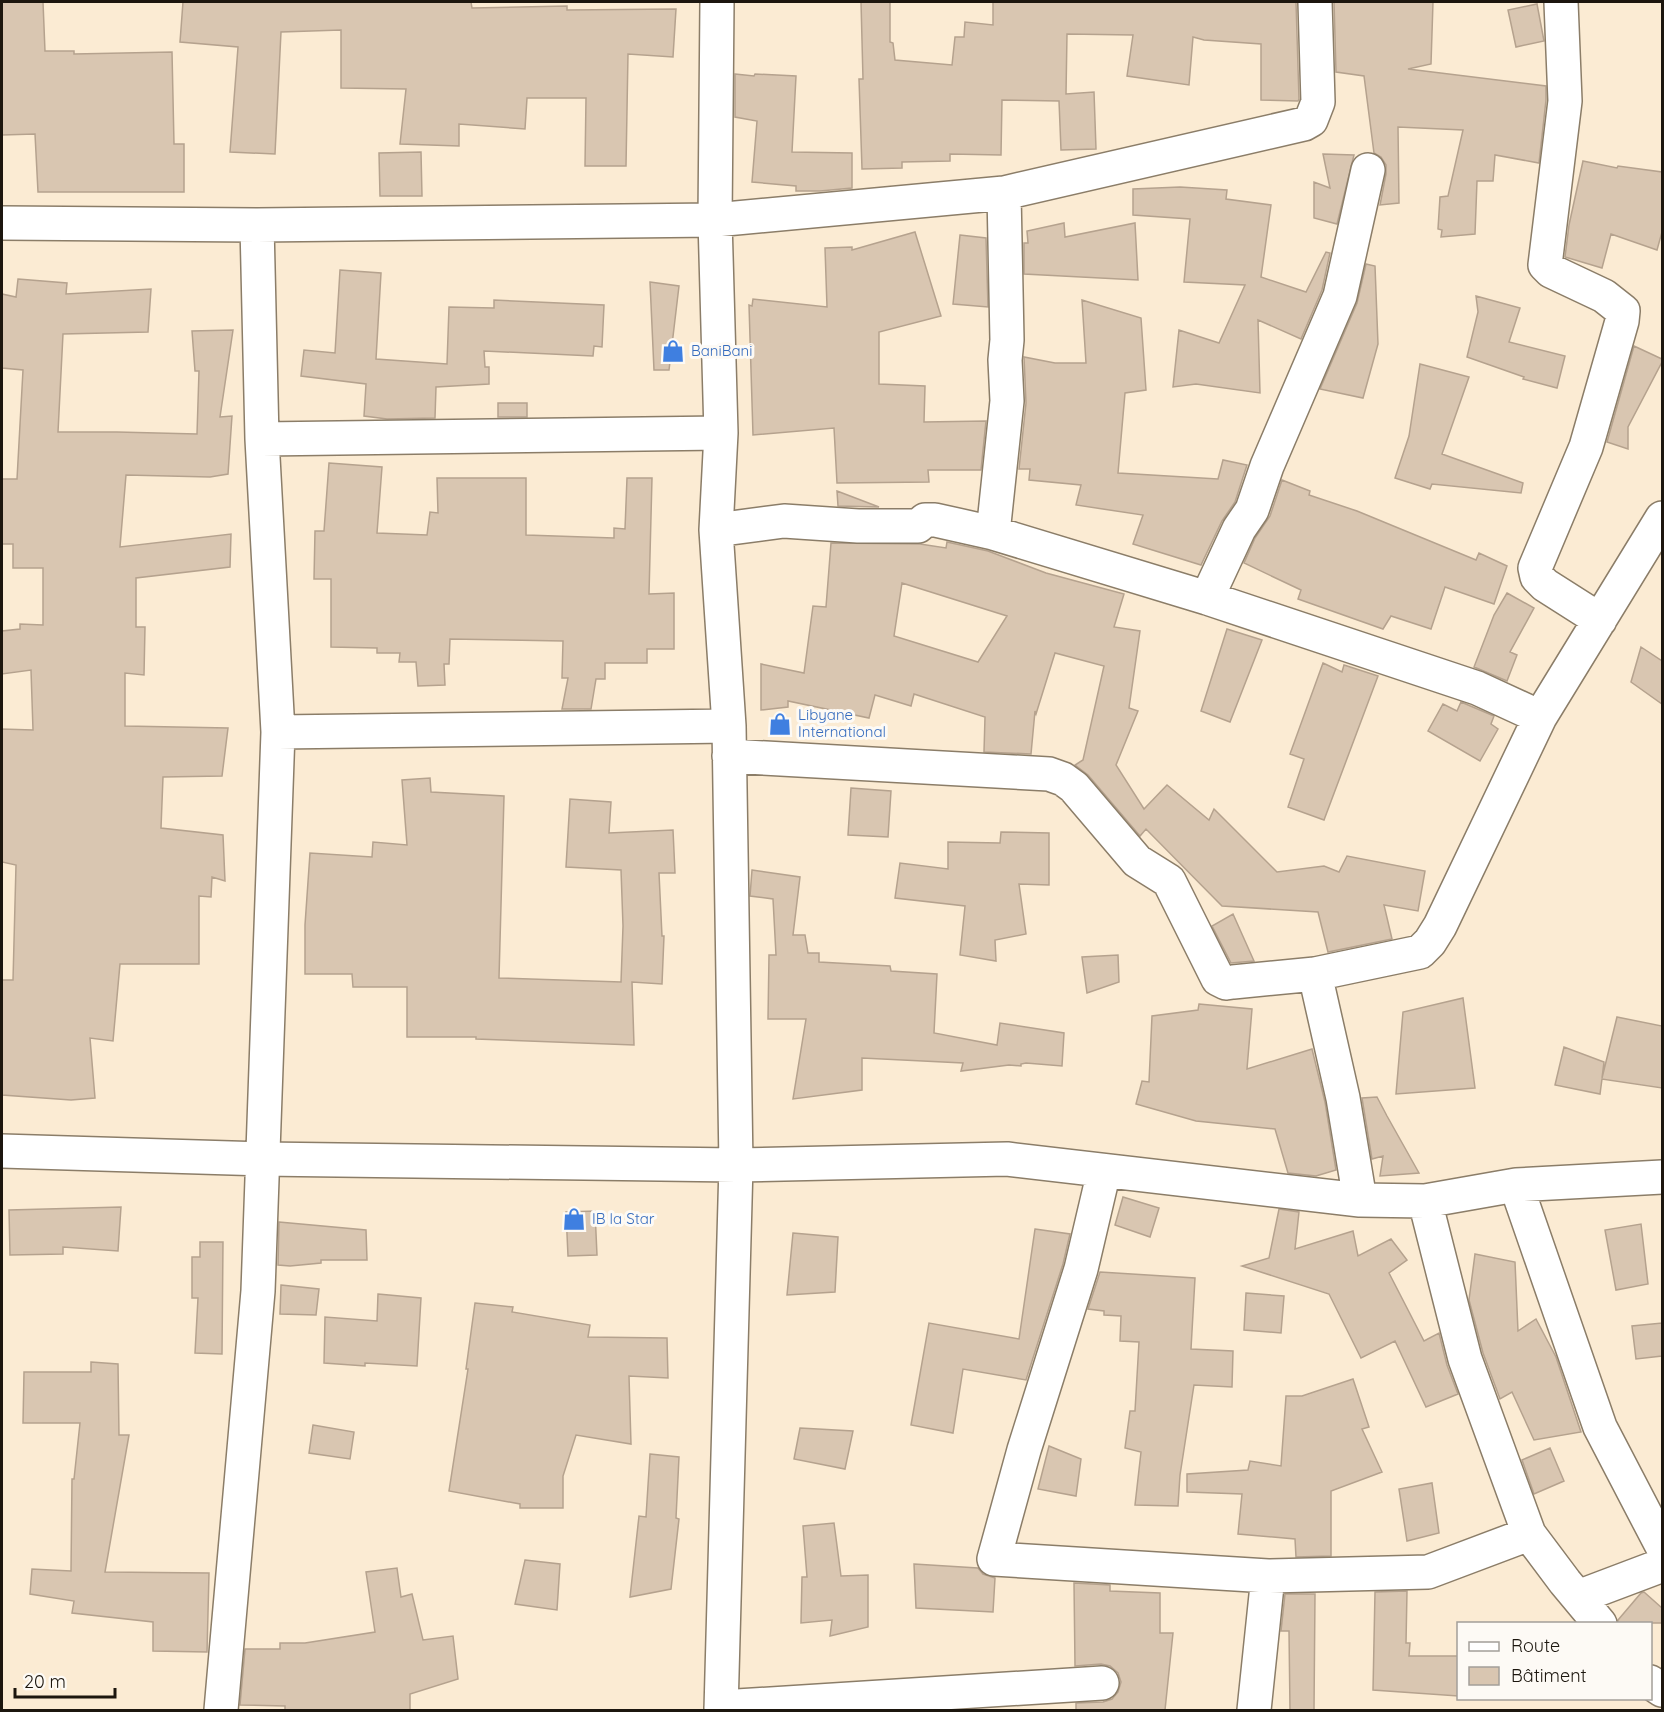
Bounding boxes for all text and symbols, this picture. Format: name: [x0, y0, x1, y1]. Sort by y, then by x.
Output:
shop icon: BaniBani: [660, 338, 686, 364]
place label: BaniBani: [691, 341, 752, 360]
place label: Libyane International: [798, 705, 886, 741]
shop icon: Libyane International: [767, 711, 793, 737]
shop icon: IB la Star: [561, 1206, 587, 1232]
place label: IB la Star: [592, 1209, 655, 1228]
legend: [1457, 1622, 1652, 1700]
text: Route: [1511, 1634, 1560, 1657]
scale bar: [15, 1661, 116, 1699]
text: Bâtiment: [1511, 1664, 1587, 1687]
text: 20 m: [24, 1670, 66, 1693]

